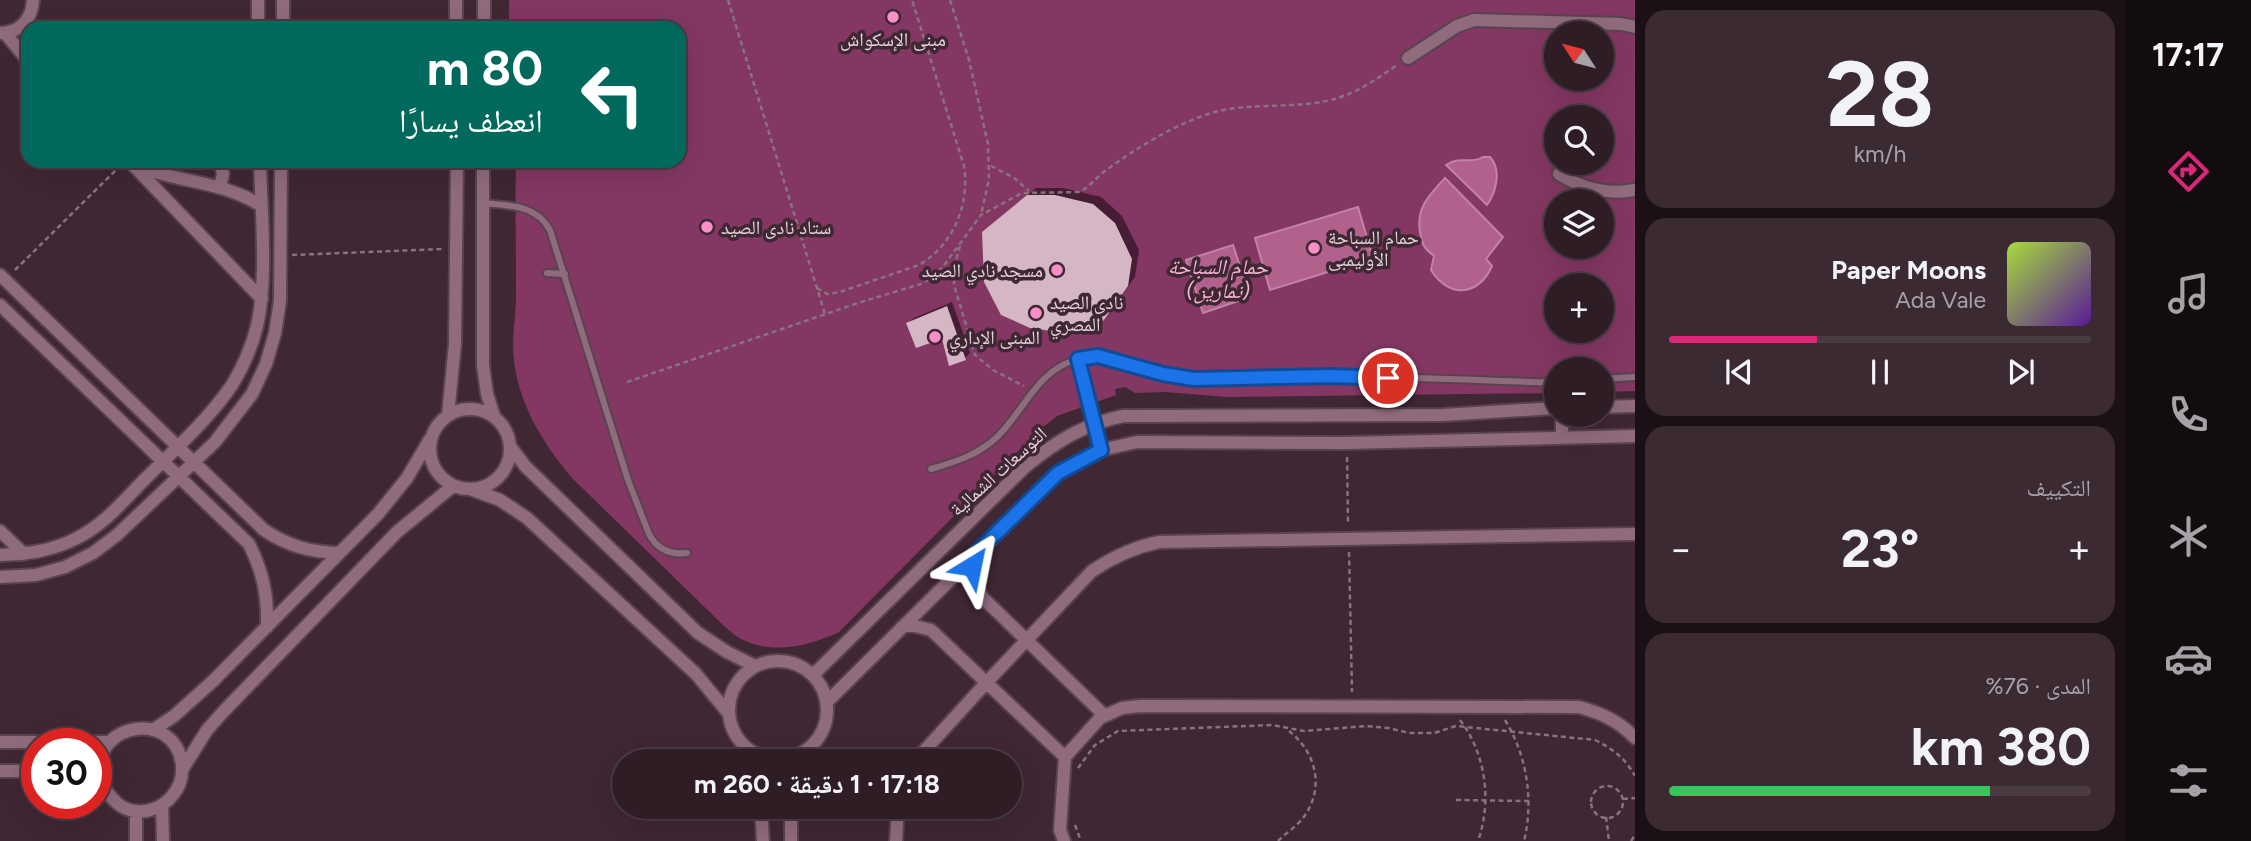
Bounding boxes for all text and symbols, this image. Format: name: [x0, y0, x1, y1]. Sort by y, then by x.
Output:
marker: مبنى الإسكواش: [885, 9, 901, 25]
north arrow: [1544, 21, 1614, 91]
map controls: [1544, 21, 1614, 427]
place label: مبنى الإسكواش: [840, 28, 946, 52]
text: 17:17: [2152, 36, 2224, 74]
text: 80 m: [427, 38, 543, 97]
text: 28: [1826, 40, 1934, 149]
icon: left: [567, 49, 658, 140]
text: انعطف يسارًا: [399, 102, 543, 140]
button: search: [1544, 105, 1614, 175]
text: km/h: [1854, 140, 1906, 168]
icon: directions: [2164, 147, 2213, 196]
button: layers: [1544, 189, 1614, 259]
place label: ستاد نادى الصيد: [721, 216, 831, 239]
marker: ستاد نادى الصيد: [699, 219, 715, 235]
place label: حمام السباحة الأوليمبى: [1328, 226, 1419, 271]
marker: حمام السباحة الأوليمبى: [1306, 240, 1322, 256]
water label: حمام السباحة (تمارين): [1168, 254, 1269, 304]
text: Paper Moons: [1831, 254, 1986, 286]
place label: مسجد نادي الصيد: [922, 259, 1043, 286]
marker: مسجد نادي الصيد: [1049, 262, 1065, 278]
icon: music: [2164, 269, 2213, 318]
button: +: [1544, 273, 1614, 343]
text: Ada Vale: [1895, 286, 1986, 314]
place label: نادى الصيد المصري: [1050, 291, 1124, 340]
marker: نادى الصيد المصري: [1028, 305, 1044, 321]
place label: المبنى الإداري: [949, 326, 1040, 353]
marker: المبنى الإداري: [927, 329, 943, 345]
pin: [1358, 348, 1418, 408]
icon: previous: [1720, 353, 1758, 391]
icon: pause: [1861, 353, 1899, 391]
icon: next: [2002, 353, 2040, 391]
button: −: [1544, 357, 1614, 427]
icon: arrive: [1369, 359, 1407, 397]
icon: phone: [2164, 390, 2213, 439]
street label: التوسعات الشمالية: [945, 422, 1051, 521]
text: التكييف: [2026, 474, 2091, 502]
icon: climate: [2164, 512, 2213, 561]
text: 23°: [1841, 518, 1919, 580]
text: −: [1669, 526, 1693, 572]
text: +: [2067, 526, 2091, 572]
position arrow: [935, 529, 1009, 603]
icon: car: [2164, 634, 2213, 683]
text: المدى · 76%: [1985, 672, 2091, 700]
text: 380 km: [1911, 716, 2091, 778]
speed limit sign: 30: [21, 728, 112, 819]
icon: filters: [2164, 756, 2213, 805]
text: 17:18 · 1 دقيقة · 260 m: [694, 768, 940, 800]

